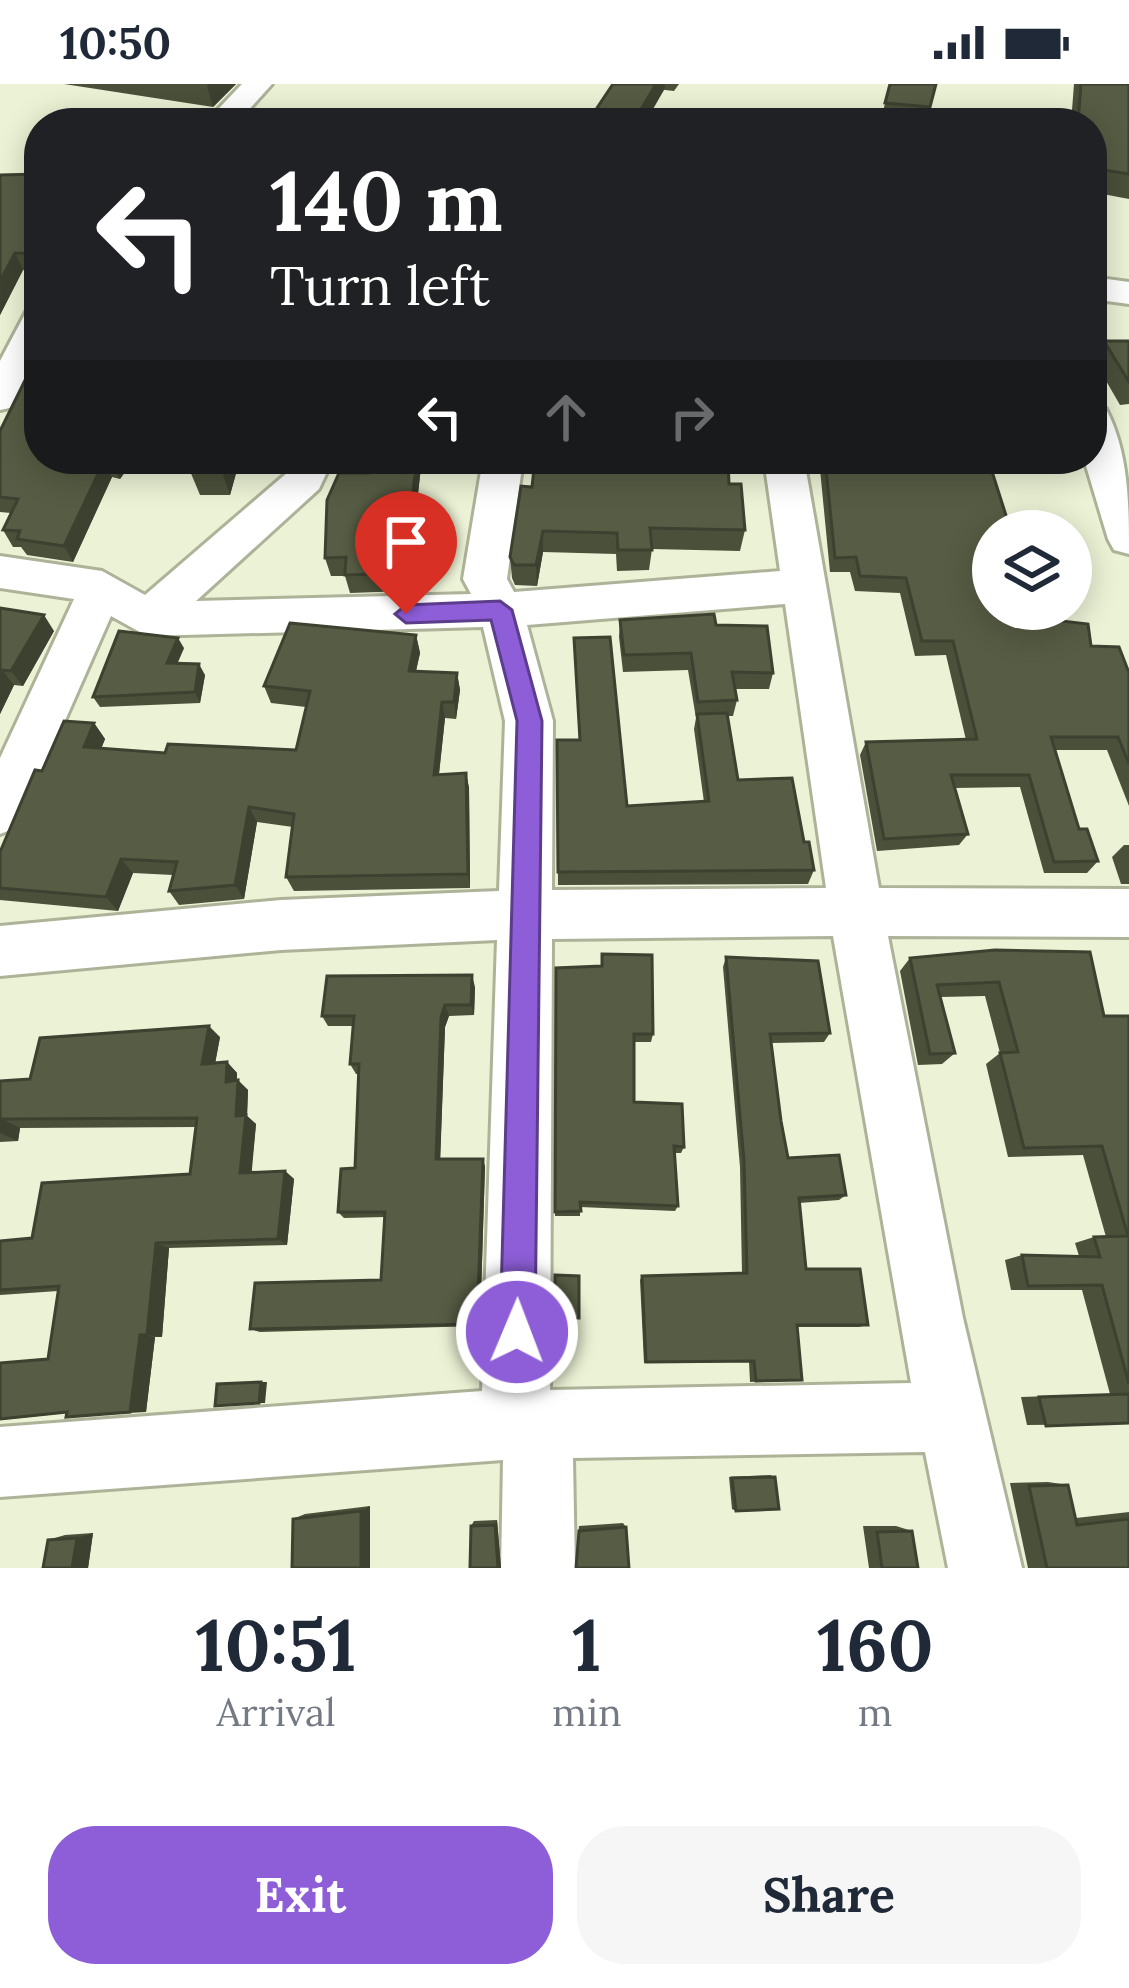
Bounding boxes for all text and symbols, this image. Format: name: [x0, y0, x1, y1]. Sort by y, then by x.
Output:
text: 10:50: [60, 14, 171, 71]
text: 140 m: [270, 146, 503, 254]
icon: left: [72, 156, 228, 312]
text: Turn left: [270, 251, 490, 320]
icon: left: [407, 384, 473, 450]
icon: ahead: [533, 384, 599, 450]
icon: right: [659, 384, 725, 450]
pin: [355, 491, 457, 614]
icon: arrive: [373, 509, 439, 575]
map controls: [972, 510, 1092, 630]
button: layers: [972, 510, 1092, 630]
position arrow: [454, 1269, 580, 1395]
text: 10:51: [195, 1599, 357, 1691]
text: 1: [572, 1599, 601, 1691]
text: 160: [817, 1599, 933, 1691]
text: Arrival: [216, 1687, 336, 1737]
text: min: [552, 1687, 622, 1737]
text: m: [858, 1687, 893, 1737]
button: Exit: [48, 1826, 553, 1964]
button: Share: [577, 1826, 1081, 1964]

